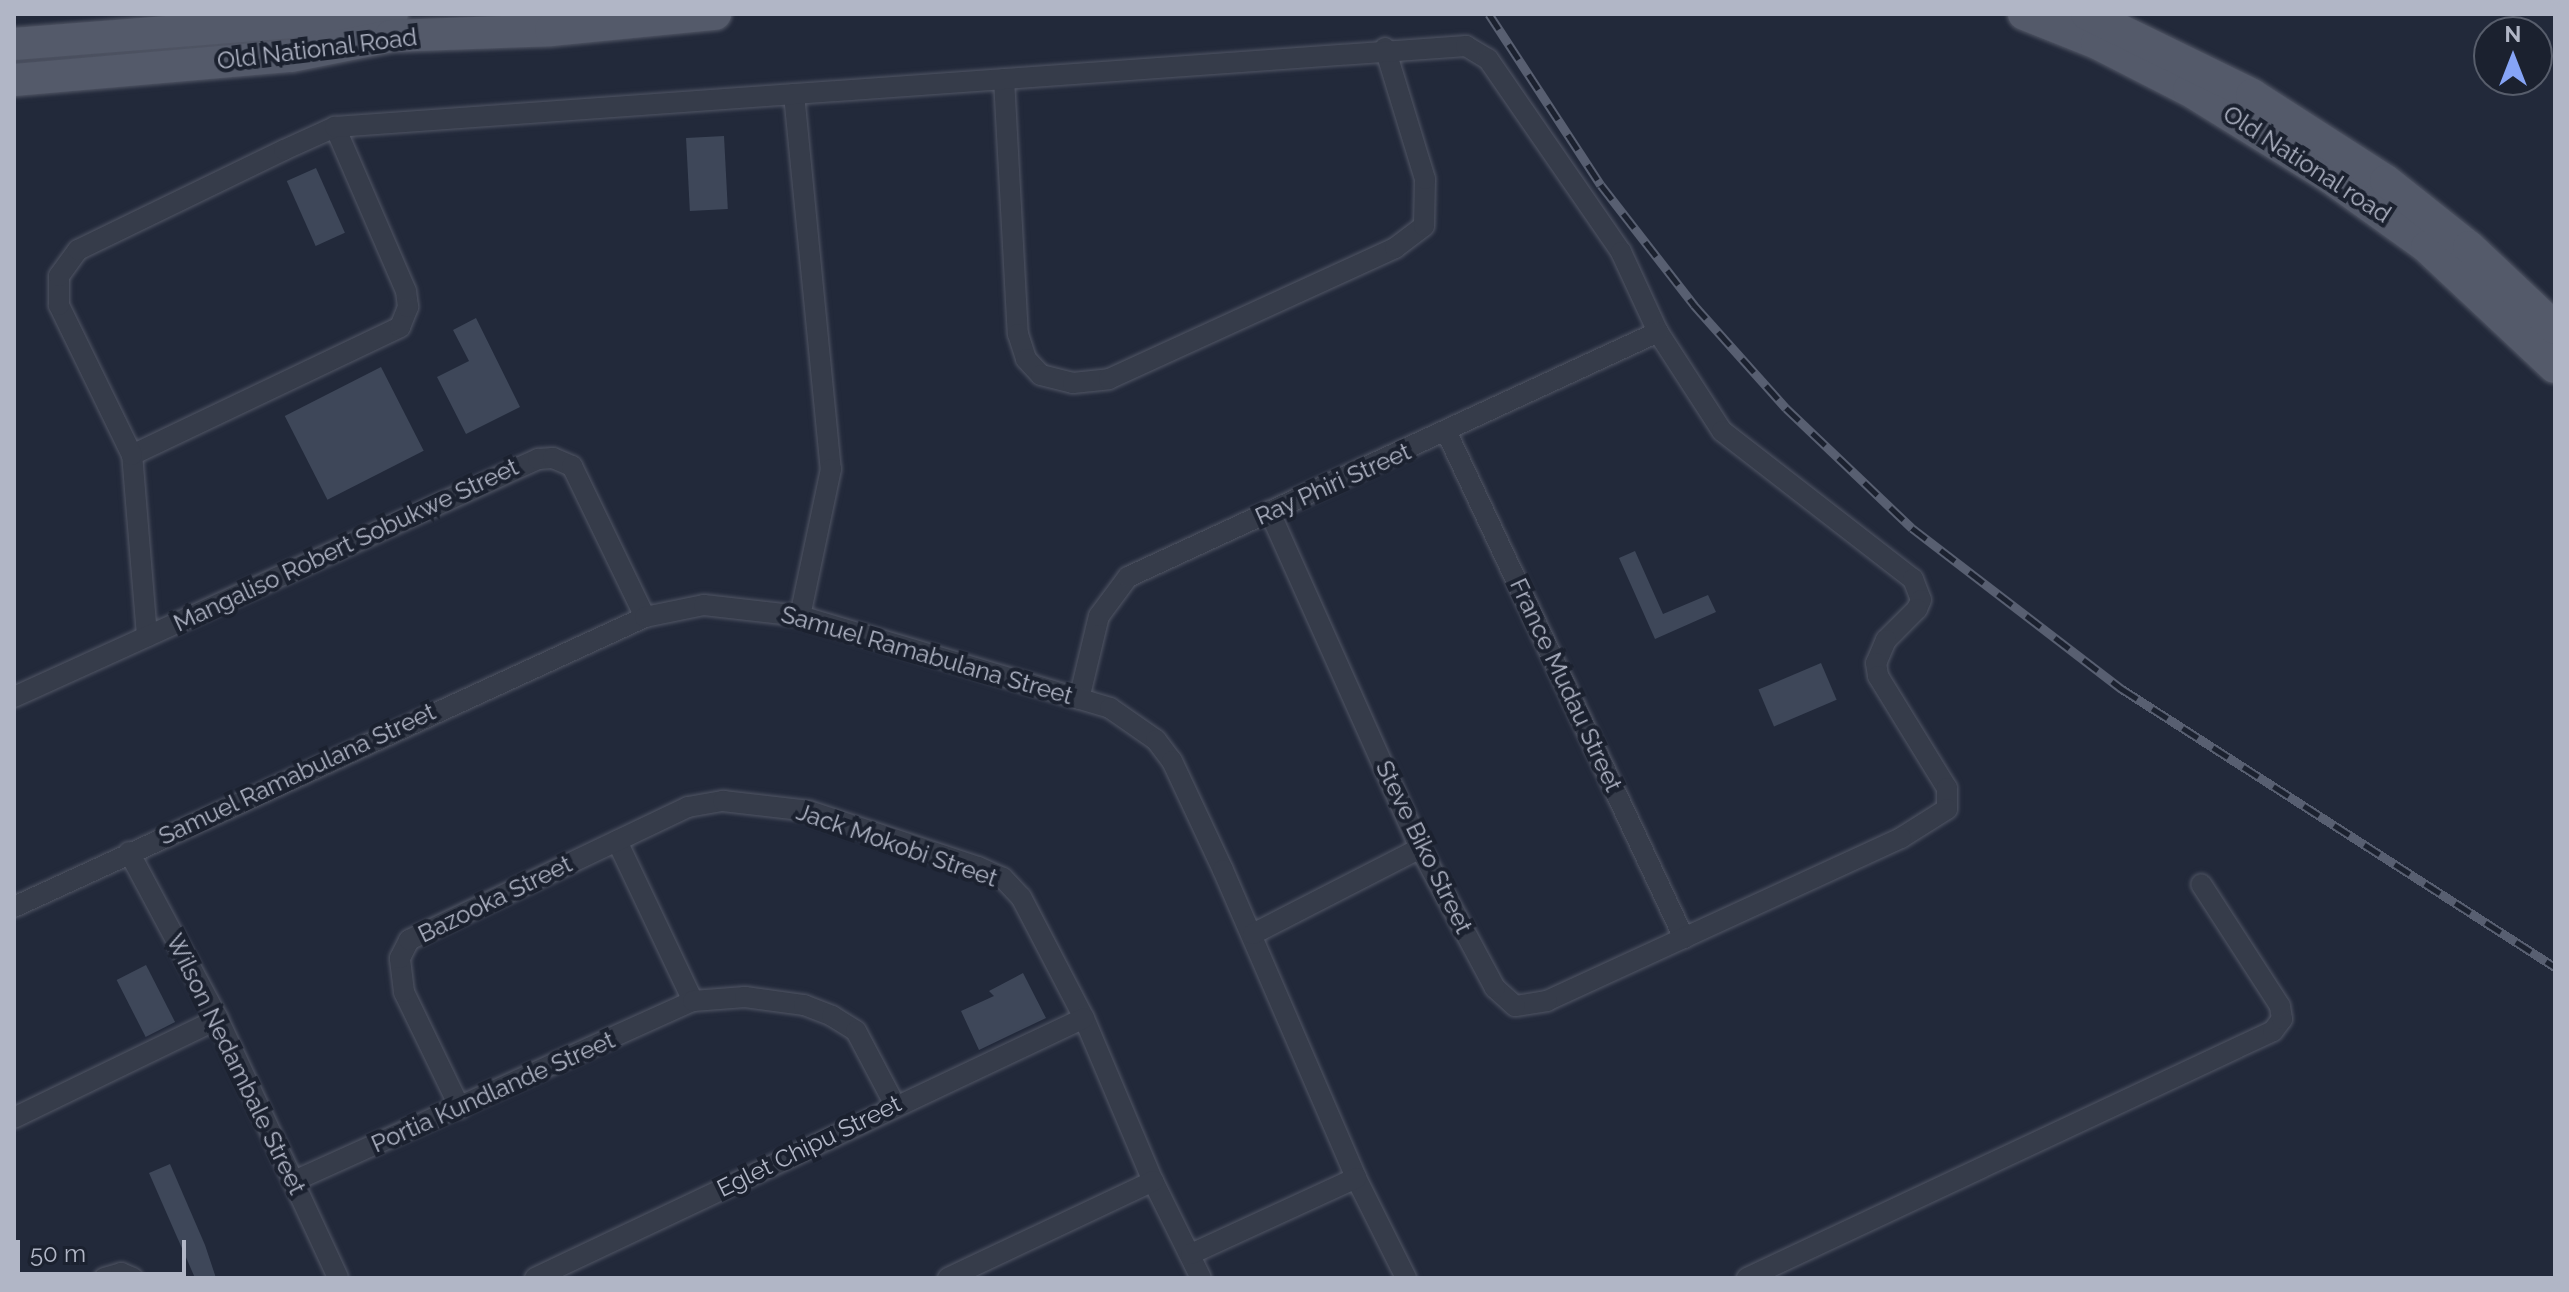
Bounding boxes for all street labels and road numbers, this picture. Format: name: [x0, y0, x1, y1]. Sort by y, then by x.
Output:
street label: Old National Road: [215, 22, 419, 76]
street label: Old National road: [2218, 99, 2396, 229]
street label: Ray Phiri Street: [1251, 437, 1415, 531]
street label: Mangaliso Robert Sobukwe Street: [169, 452, 523, 638]
street label: France Mudau Street: [1504, 574, 1628, 796]
street label: Samuel Ramabulana Street: [777, 599, 1077, 711]
street label: Samuel Ramabulana Street: [154, 697, 440, 851]
street label: Steve Biko Street: [1370, 756, 1478, 938]
street label: Jack Mokobi Street: [793, 797, 1001, 893]
street label: Bazooka Street: [413, 849, 577, 949]
street label: Wilson Nedambale Street: [160, 929, 312, 1199]
street label: Portia Kundlande Street: [367, 1025, 619, 1159]
street label: Eglet Chipu Street: [712, 1089, 906, 1203]

